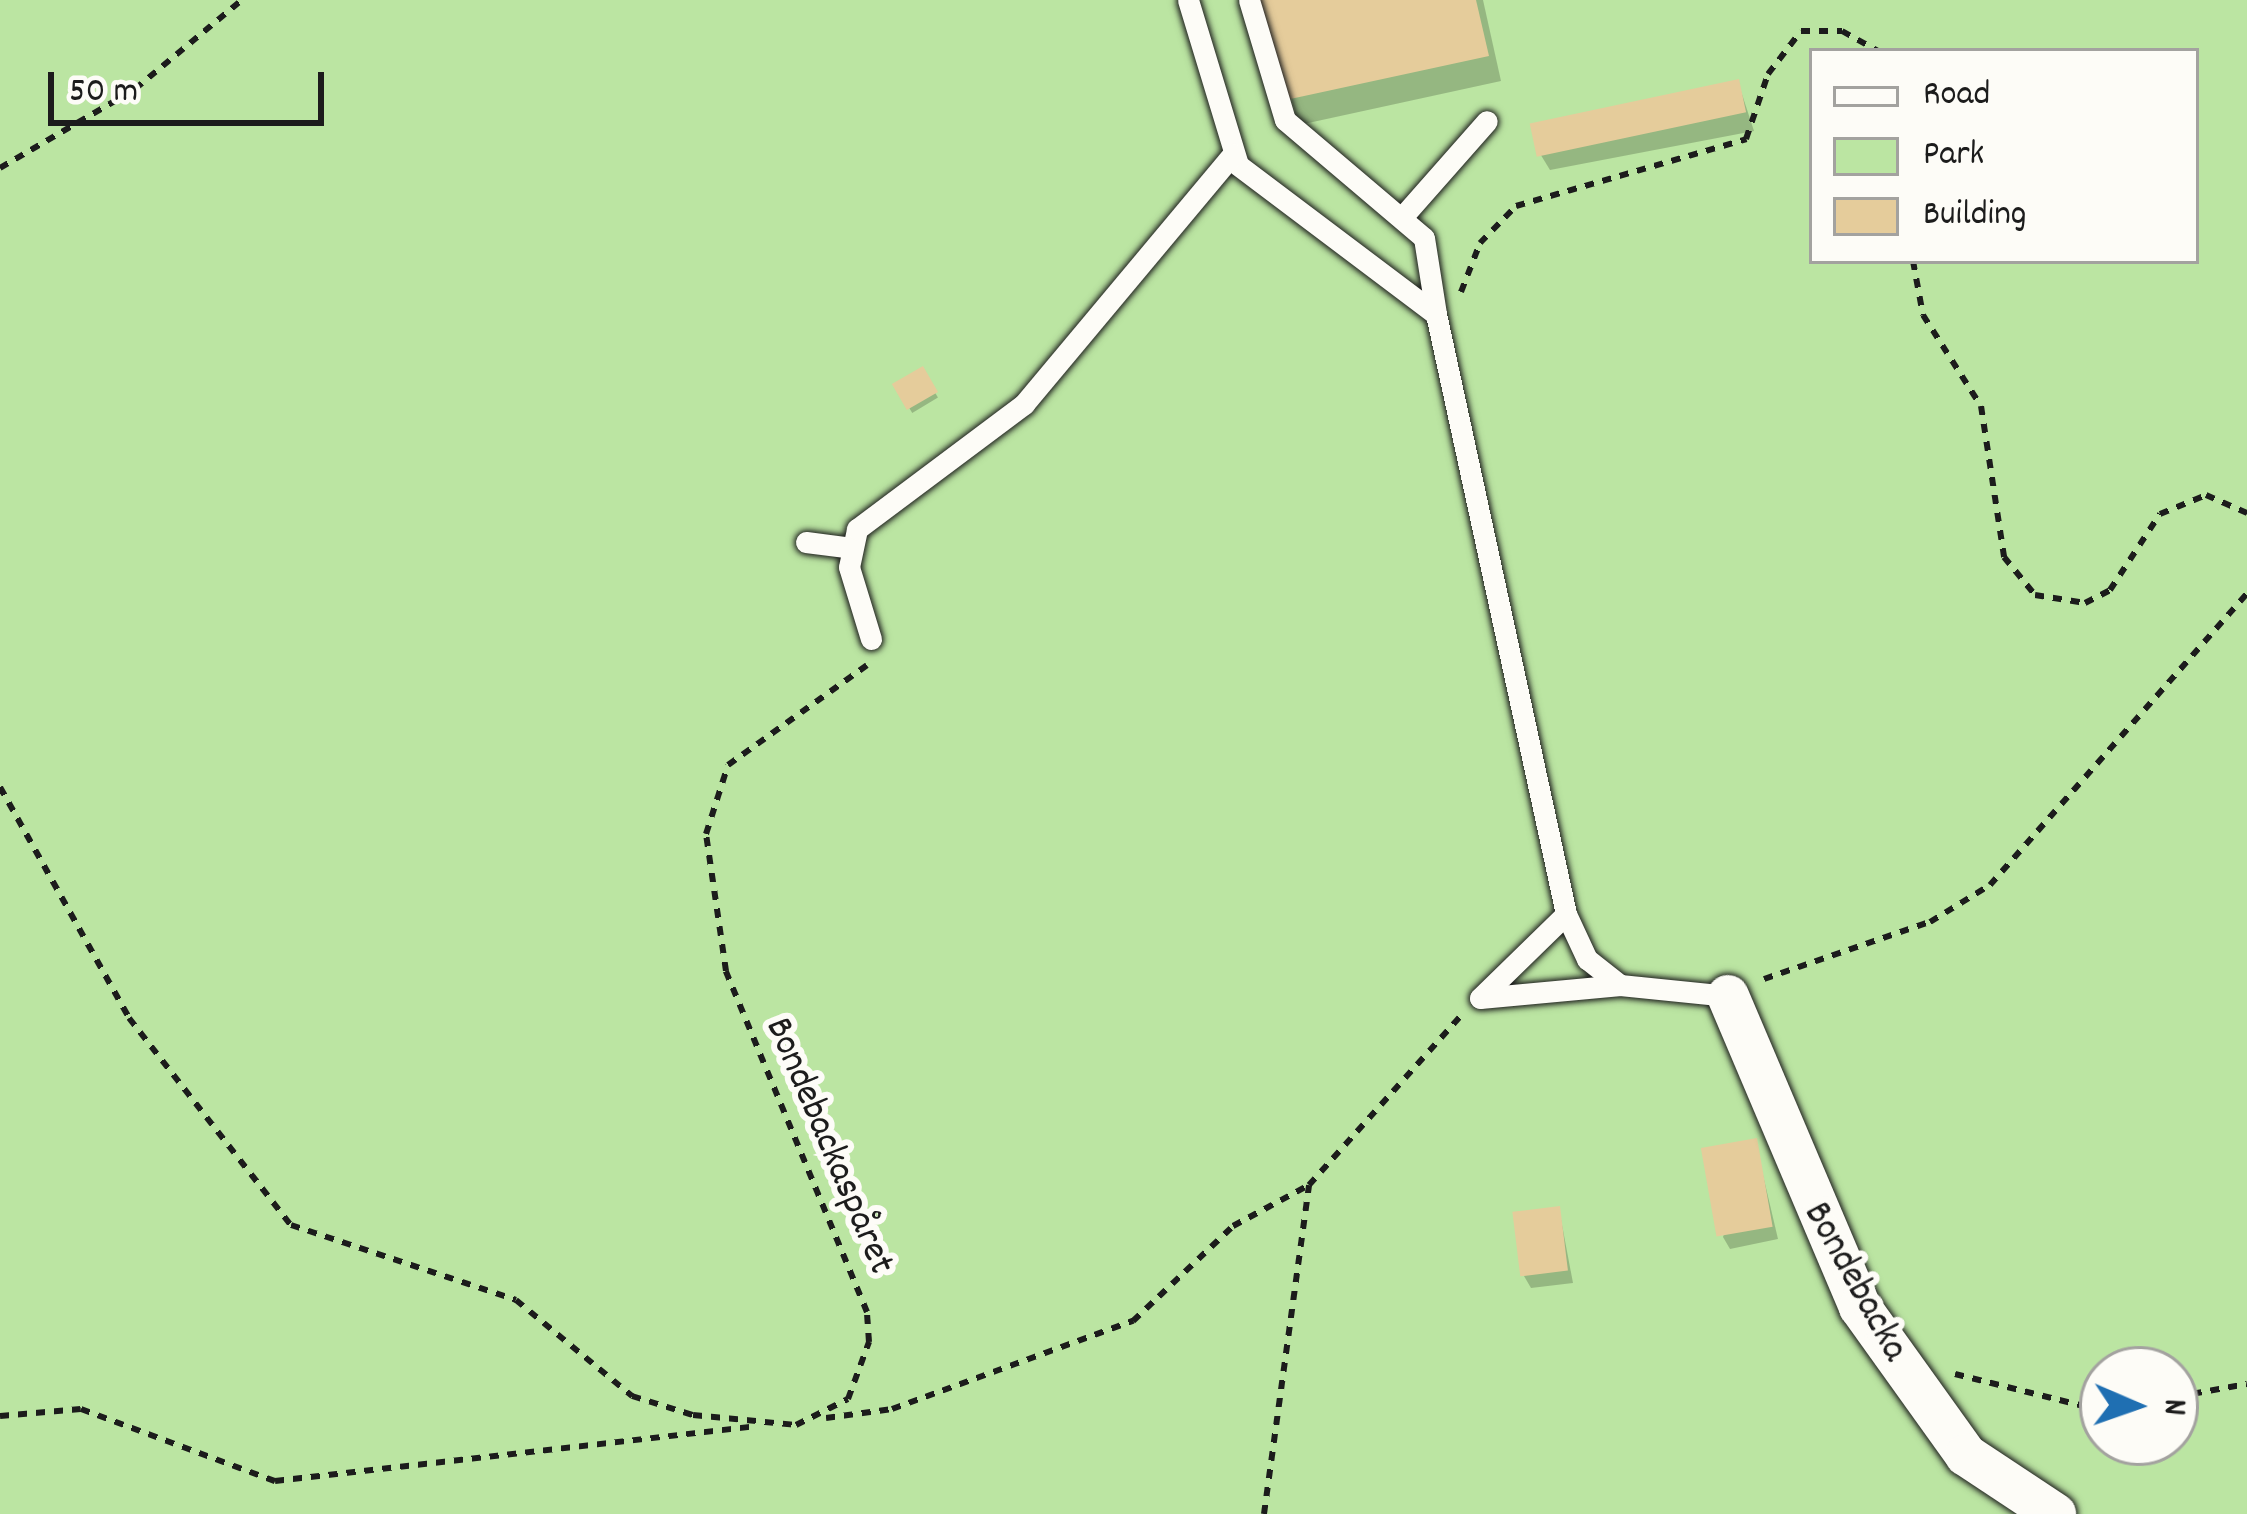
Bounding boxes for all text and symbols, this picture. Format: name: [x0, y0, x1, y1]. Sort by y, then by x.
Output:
scale bar: [54, 48, 330, 122]
legend: [1809, 48, 2199, 264]
text: 50 m: [69, 67, 138, 119]
text: Road: [1923, 70, 1990, 122]
text: Park: [1923, 130, 1984, 182]
text: Building: [1923, 190, 2027, 242]
street label: Bondebackaspåret: [752, 1012, 902, 1282]
street label: Bondebacka: [1790, 1195, 1916, 1371]
north arrow: [2079, 1346, 2199, 1466]
text: N: [2149, 1398, 2196, 1416]

